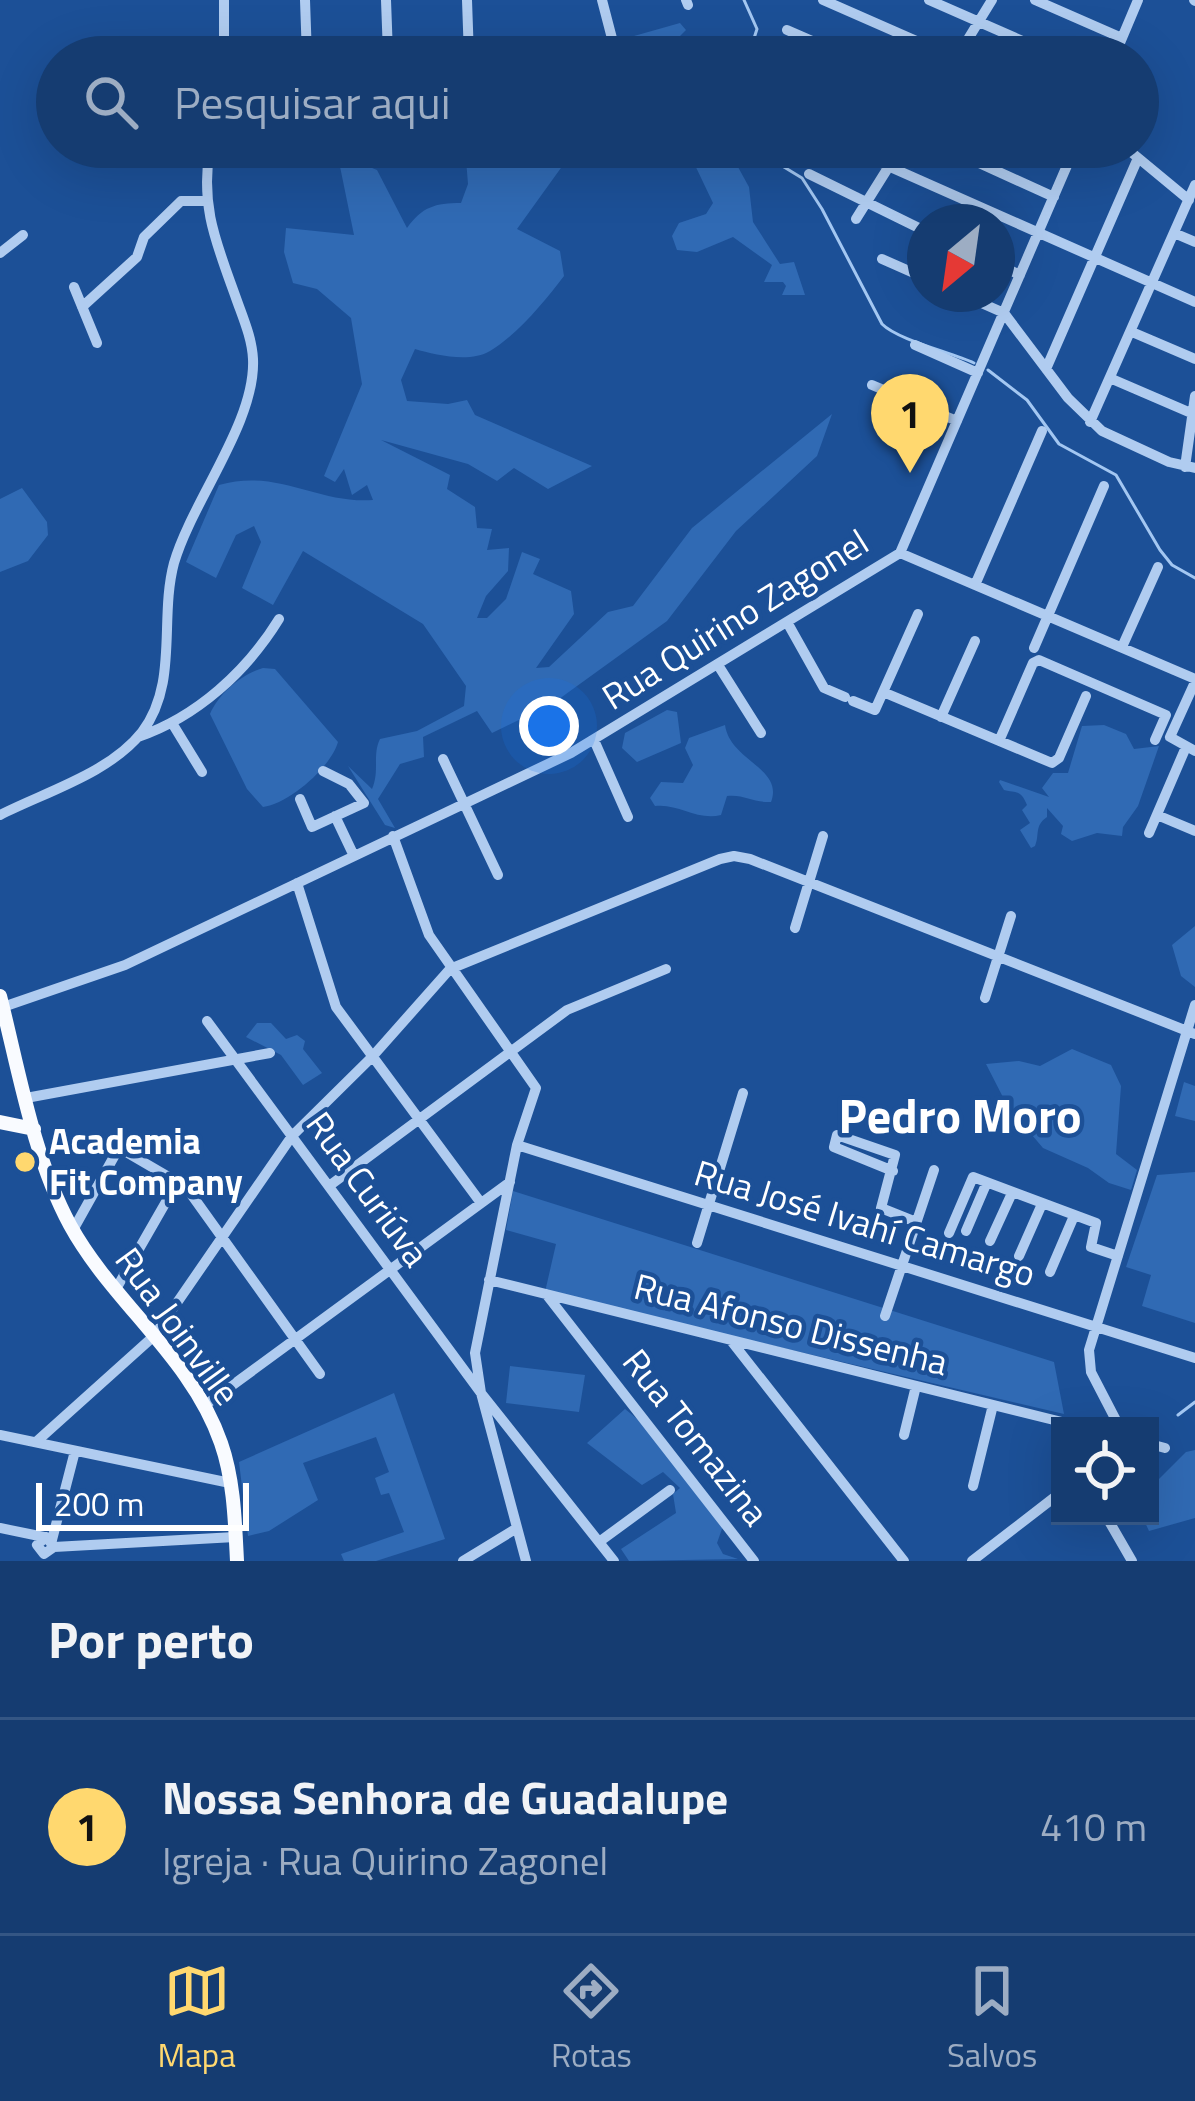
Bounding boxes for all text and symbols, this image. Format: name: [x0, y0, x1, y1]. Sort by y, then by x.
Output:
search box: [36, 36, 1159, 168]
text: Pesquisar aqui: [174, 68, 450, 136]
icon: search: [78, 69, 144, 135]
north arrow: [907, 204, 1015, 312]
pin: 1: [871, 374, 949, 473]
street label: Rua Quirino Zagonel: [591, 514, 879, 723]
your location: [519, 696, 579, 756]
district label: Pedro Moro: [839, 1079, 1081, 1152]
street label: Rua Curiúva: [293, 1100, 444, 1278]
place label: Academia Fit Company: [49, 1113, 243, 1209]
street label: Rua José Ivahí Camargo: [688, 1145, 1042, 1301]
marker: Academia Fit Company: [12, 1149, 38, 1175]
street label: Rua Joinville: [102, 1235, 255, 1416]
street label: Rua Afonso Dissenha: [629, 1258, 954, 1389]
street label: Rua Tomazina: [610, 1336, 783, 1537]
map controls: [1051, 1417, 1159, 1525]
button: locate: [1051, 1417, 1159, 1525]
scale bar: [36, 1477, 249, 1530]
text: 200 m: [54, 1479, 144, 1529]
text: Por perto: [48, 1600, 254, 1678]
text: Nossa Senhora de Guadalupe: [162, 1763, 728, 1831]
text: 1: [76, 1797, 98, 1856]
text: 410 m: [1040, 1797, 1147, 1856]
text: Igreja · Rua Quirino Zagonel: [162, 1831, 608, 1890]
tab: Mapa: [158, 1958, 236, 2080]
tab: Rotas: [551, 1958, 632, 2080]
tab: Salvos: [947, 1958, 1037, 2080]

